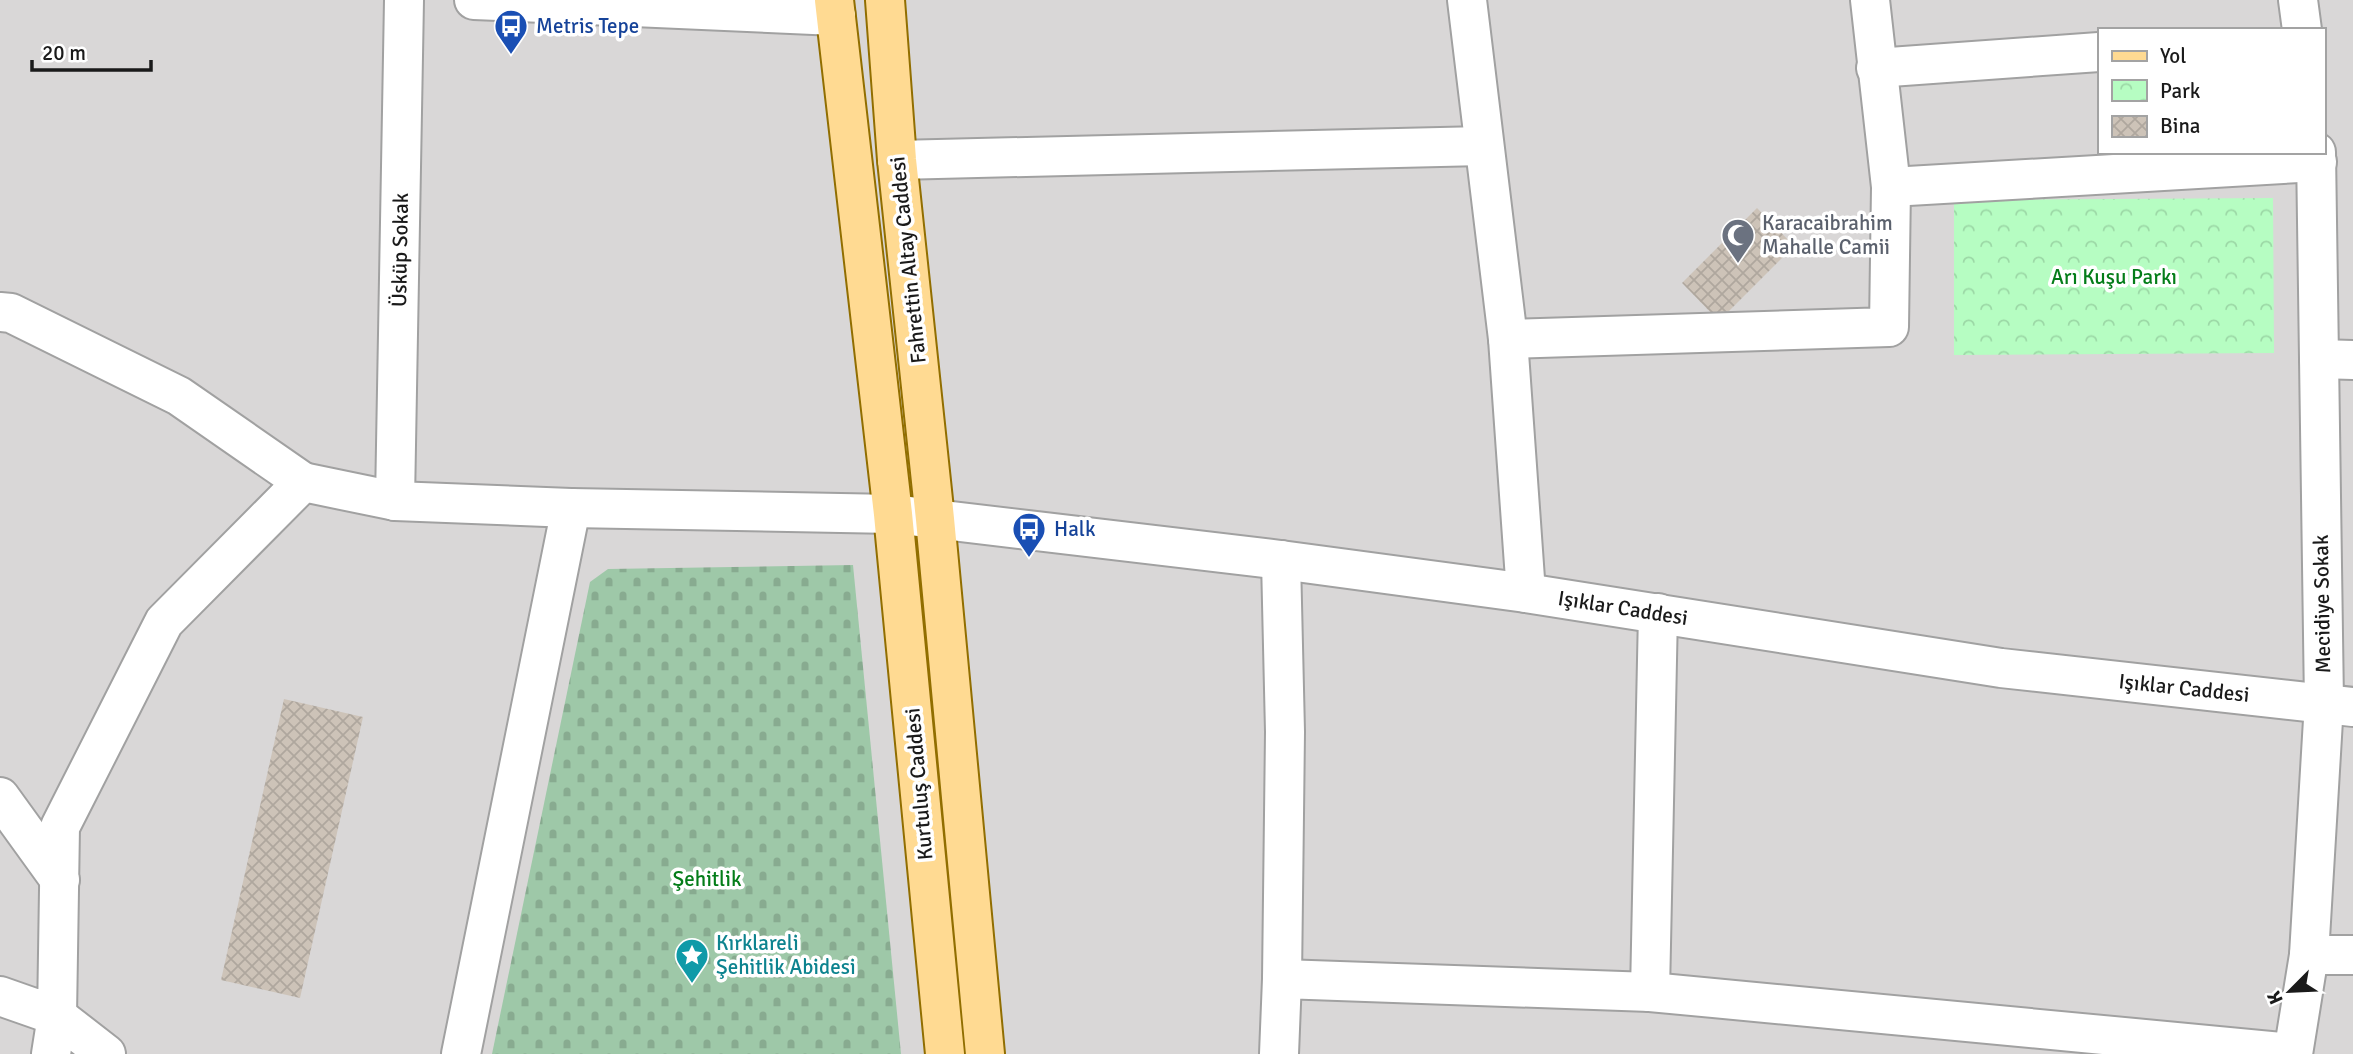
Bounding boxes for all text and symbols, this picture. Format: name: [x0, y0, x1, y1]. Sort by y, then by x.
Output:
bus stop icon: Metris Tepe: [492, 7, 530, 56]
place label: Metris Tepe: [536, 13, 639, 39]
scale bar: [32, 28, 150, 72]
legend: [2098, 28, 2325, 154]
text: 20 m: [42, 40, 86, 66]
text: Yol: [2160, 43, 2186, 69]
text: Park: [2160, 78, 2201, 104]
text: Bina: [2160, 113, 2201, 139]
street label: Fahrettin Altay Caddesi: [884, 155, 932, 365]
street label: Üsküp Sokak: [386, 192, 414, 307]
place label: Karacaibrahim Mahalle Camii: [1762, 210, 1893, 260]
mosque icon: Karacaibrahim Mahalle Camii: [1719, 216, 1757, 265]
park label: Arı Kuşu Parkı: [2051, 264, 2177, 290]
bus stop icon: Halk: [1010, 510, 1048, 559]
place label: Halk: [1054, 516, 1096, 542]
street label: Mecidiye Sokak: [2308, 534, 2336, 674]
street label: Işıklar Caddesi: [1556, 585, 1690, 631]
street label: Işıklar Caddesi: [2117, 668, 2251, 708]
street label: Kurtuluş Caddesi: [899, 707, 939, 861]
park label: Şehitlik: [673, 866, 742, 892]
place label: Kırklareli Şehitlik Abidesi: [716, 930, 856, 980]
place icon: Kırklareli Şehitlik Abidesi: [673, 936, 711, 985]
north arrow: [2255, 956, 2325, 1026]
text: K: [2262, 987, 2289, 1008]

